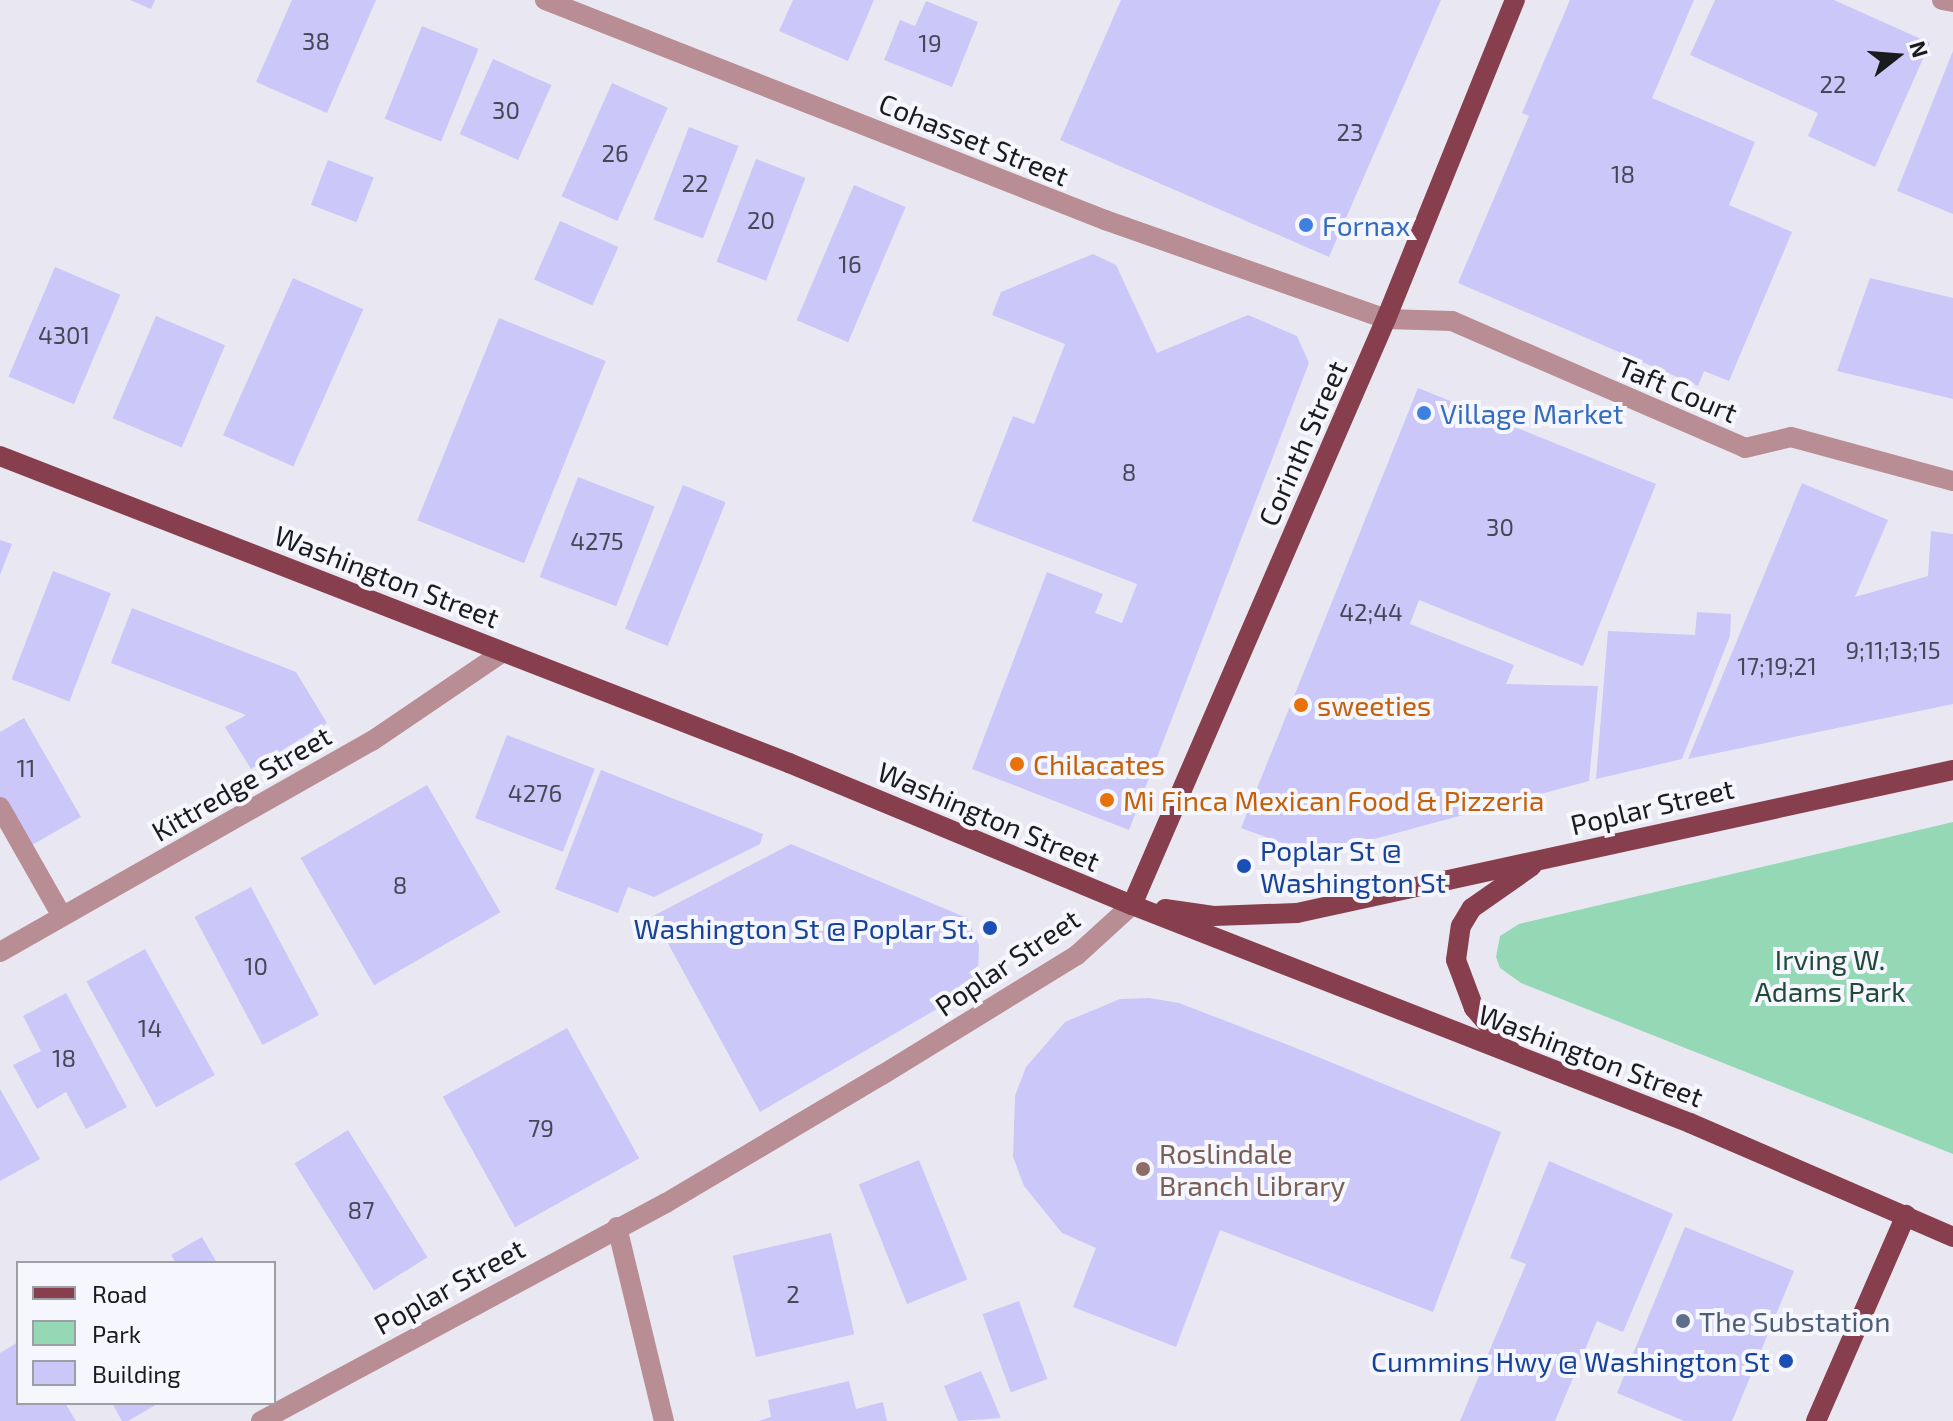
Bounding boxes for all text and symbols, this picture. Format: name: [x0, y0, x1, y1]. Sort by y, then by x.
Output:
north arrow: [1857, 16, 1937, 96]
house number: 38: [302, 27, 330, 55]
house number: 19: [918, 29, 942, 57]
text: N: [1905, 38, 1935, 60]
house number: 22: [1820, 70, 1846, 98]
street label: Cohasset Street: [874, 86, 1074, 192]
house number: 30: [492, 96, 520, 124]
house number: 23: [1337, 118, 1363, 146]
house number: 26: [601, 139, 629, 167]
house number: 18: [1611, 160, 1635, 188]
house number: 22: [682, 169, 708, 197]
house number: 20: [747, 206, 775, 234]
place label: Fornax: [1322, 208, 1410, 242]
marker: Fornax: [1297, 216, 1315, 234]
house number: 16: [838, 250, 862, 278]
house number: 4301: [38, 321, 90, 349]
street label: Taft Court: [1613, 349, 1743, 429]
street label: Corinth Street: [1251, 355, 1353, 531]
place label: Village Market: [1440, 396, 1623, 430]
marker: Village Market: [1415, 404, 1433, 422]
house number: 8: [1122, 458, 1136, 486]
house number: 30: [1486, 513, 1514, 541]
street label: Washington Street: [270, 518, 504, 634]
house number: 4275: [570, 527, 624, 555]
house number: 42;44: [1339, 598, 1403, 626]
house number: 9;11;13;15: [1845, 636, 1941, 664]
house number: 17;19;21: [1737, 652, 1817, 680]
place label: sweeties: [1317, 688, 1431, 722]
marker: sweeties: [1292, 696, 1310, 714]
street label: Kittredge Street: [145, 718, 337, 848]
place label: Chilacates: [1033, 747, 1165, 781]
house number: 11: [16, 754, 36, 782]
street label: Washington Street: [873, 754, 1105, 878]
marker: Chilacates: [1008, 755, 1026, 773]
street label: Poplar Street: [1567, 771, 1737, 841]
house number: 4276: [508, 779, 562, 807]
place label: Mi Finca Mexican Food & Pizzeria: [1123, 783, 1544, 817]
marker: Mi Finca Mexican Food & Pizzeria: [1098, 791, 1116, 809]
place label: Poplar St @ Washington St: [1260, 833, 1446, 899]
marker: Poplar St @ Washington St: [1235, 857, 1253, 875]
house number: 8: [393, 871, 407, 899]
street label: Poplar Street: [928, 901, 1086, 1023]
place label: Washington St @ Poplar St.: [633, 911, 974, 945]
marker: Washington St @ Poplar St.: [981, 919, 999, 937]
park label: Irving W. Adams Park: [1754, 942, 1906, 1008]
house number: 10: [244, 952, 268, 980]
street label: Washington Street: [1474, 997, 1708, 1113]
house number: 14: [138, 1014, 162, 1042]
house number: 18: [52, 1044, 76, 1072]
house number: 79: [528, 1114, 554, 1142]
place label: Roslindale Branch Library: [1159, 1136, 1345, 1202]
marker: Roslindale Branch Library: [1134, 1160, 1152, 1178]
house number: 87: [348, 1196, 374, 1224]
street label: Poplar Street: [368, 1231, 530, 1341]
legend: [16, 1261, 276, 1405]
text: Road: [92, 1279, 147, 1308]
house number: 2: [786, 1280, 800, 1308]
place label: The Substation: [1699, 1304, 1890, 1338]
marker: The Substation: [1674, 1312, 1692, 1330]
text: Park: [92, 1319, 141, 1348]
place label: Cummins Hwy @ Washington St: [1370, 1344, 1770, 1378]
marker: Cummins Hwy @ Washington St: [1777, 1352, 1795, 1370]
text: Building: [92, 1359, 181, 1388]

